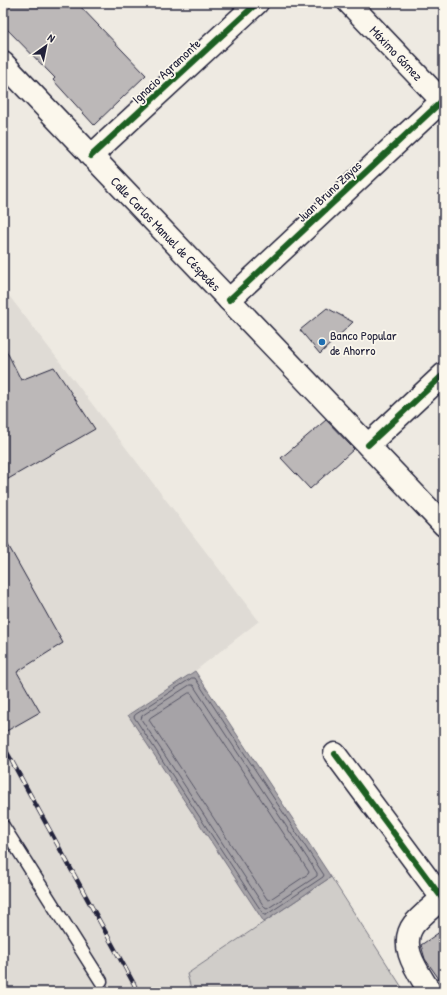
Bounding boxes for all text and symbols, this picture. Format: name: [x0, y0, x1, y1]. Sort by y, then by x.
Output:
street label: Máximo Gómez: [366, 22, 427, 85]
north arrow: [26, 26, 66, 66]
text: N: [45, 30, 58, 45]
street label: Ignacio Agramonte: [128, 34, 204, 108]
street label: Juan Bruno Zayas: [293, 156, 365, 226]
street label: Calle Carlos Manuel de Céspedes: [107, 172, 225, 295]
place label: Banco Popular de Ahorro: [330, 326, 397, 359]
marker: Banco Popular de Ahorro: [317, 337, 327, 347]

